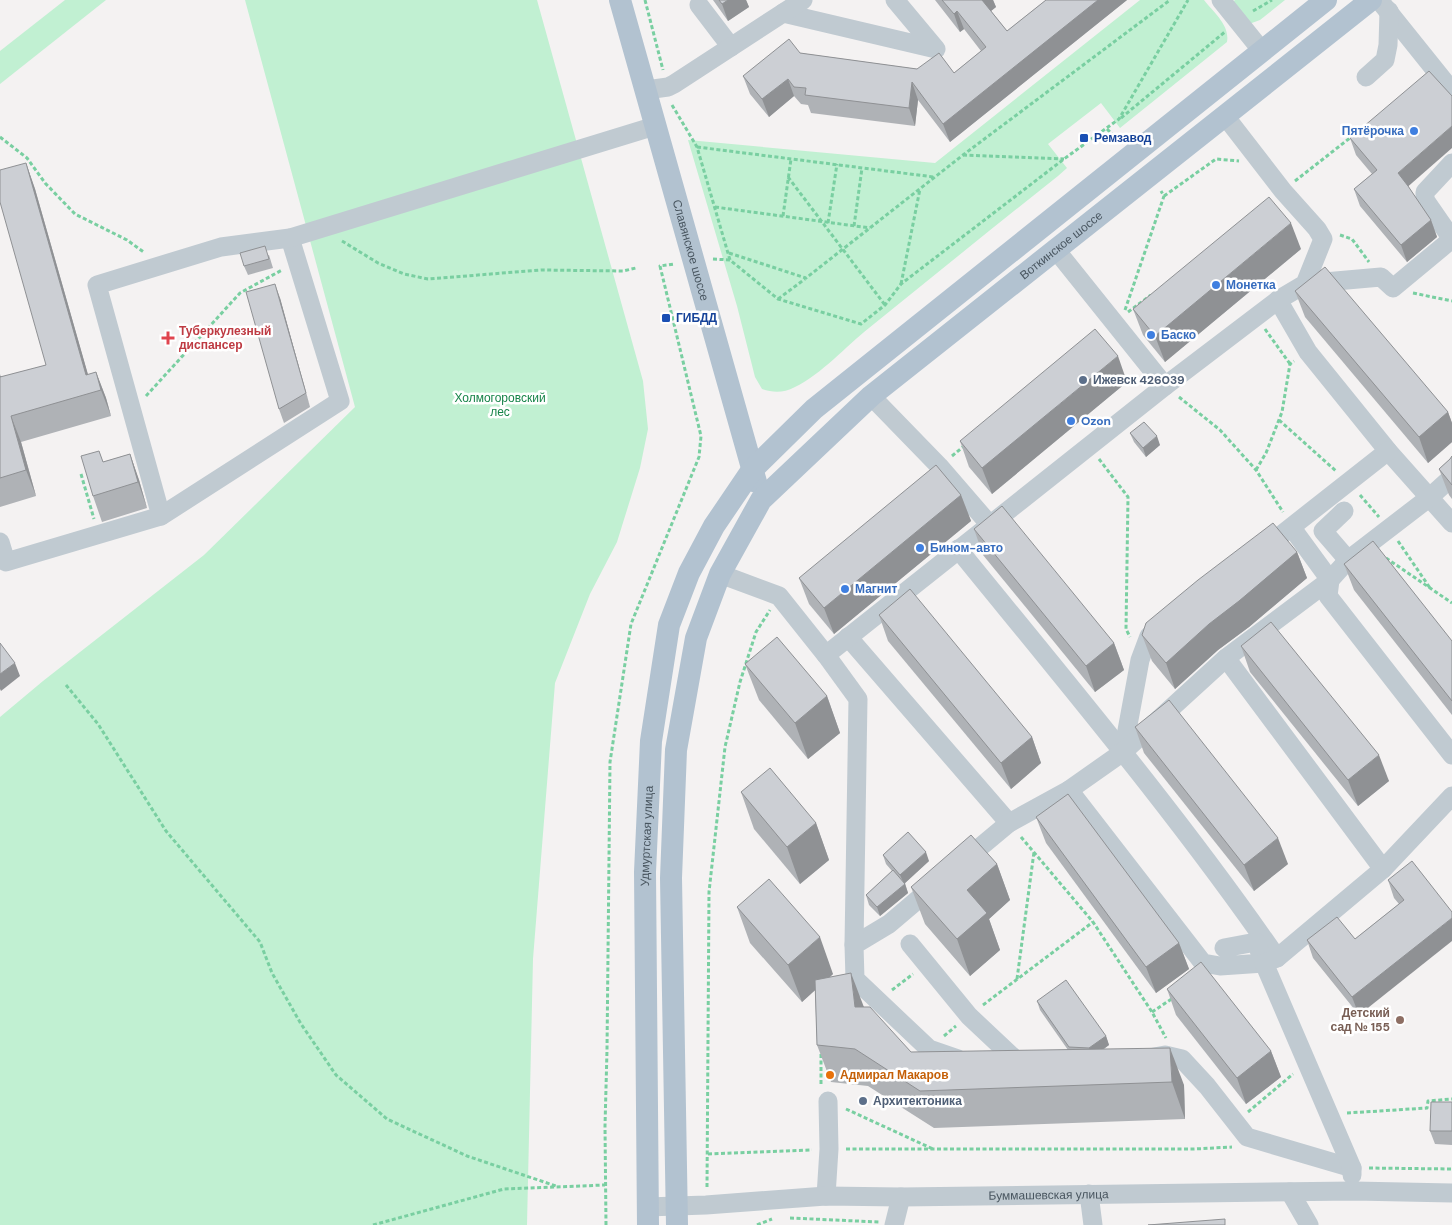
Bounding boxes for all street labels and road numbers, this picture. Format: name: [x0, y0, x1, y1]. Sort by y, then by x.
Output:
street label: Славянское шоссе: [669, 198, 713, 303]
street label: Воткинское шоссе: [1017, 207, 1106, 283]
street label: Удмуртская улица: [637, 785, 657, 886]
street label: Буммашевская улица: [988, 1186, 1109, 1204]

